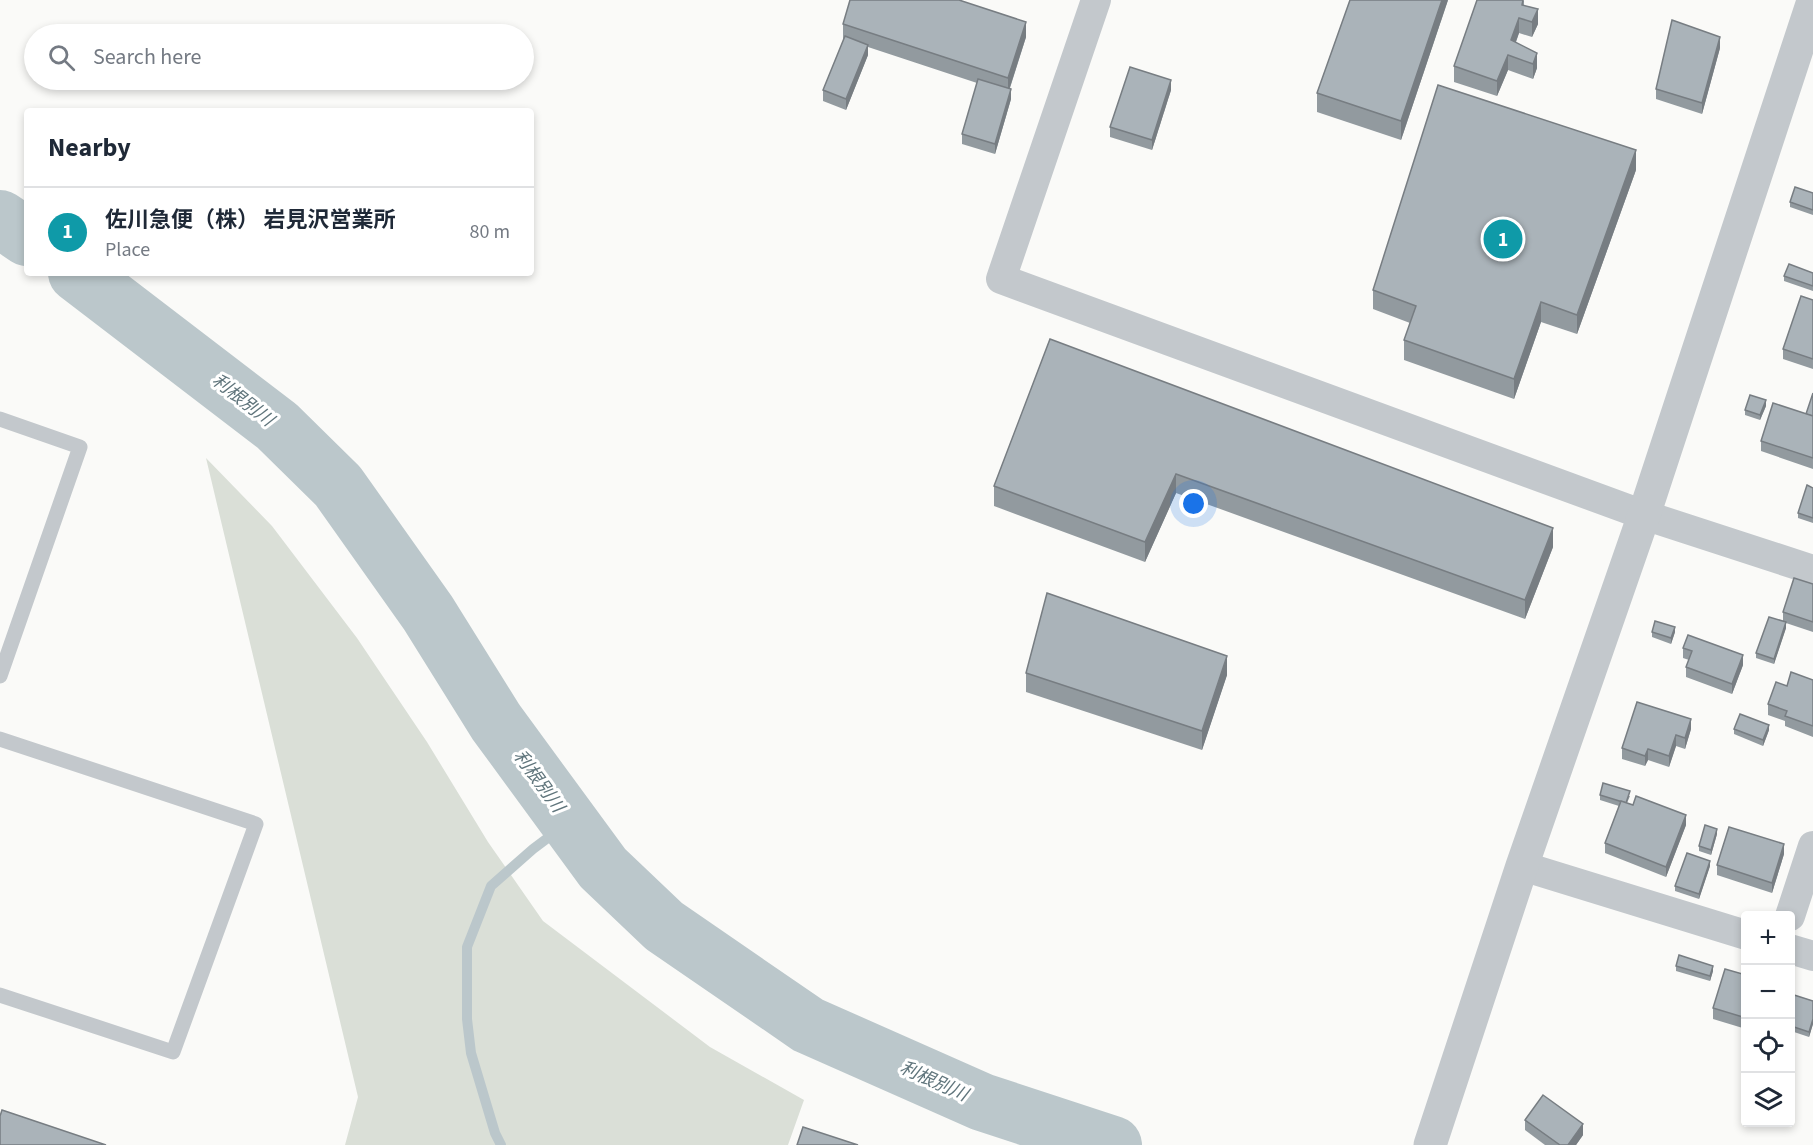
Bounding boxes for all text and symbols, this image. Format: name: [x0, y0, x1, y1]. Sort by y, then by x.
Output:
search box: [24, 24, 534, 90]
icon: search: [45, 41, 78, 74]
text: Search here: [93, 41, 201, 73]
text: Nearby: [48, 129, 131, 166]
text: 佐川急便（株） 岩見沢営業所: [105, 204, 395, 236]
pin: 1: [1484, 216, 1522, 262]
text: 1: [62, 218, 73, 246]
text: 80 m: [470, 218, 510, 246]
text: Place: [105, 236, 150, 264]
water label: 利根別川: [207, 368, 280, 434]
your location: [1179, 489, 1208, 518]
water label: 利根別川: [507, 745, 571, 819]
map controls: [1741, 911, 1795, 1127]
button: +: [1741, 911, 1795, 965]
button: −: [1741, 965, 1795, 1019]
button: locate: [1741, 1019, 1795, 1073]
water label: 利根別川: [896, 1055, 974, 1108]
button: layers: [1741, 1073, 1795, 1127]

